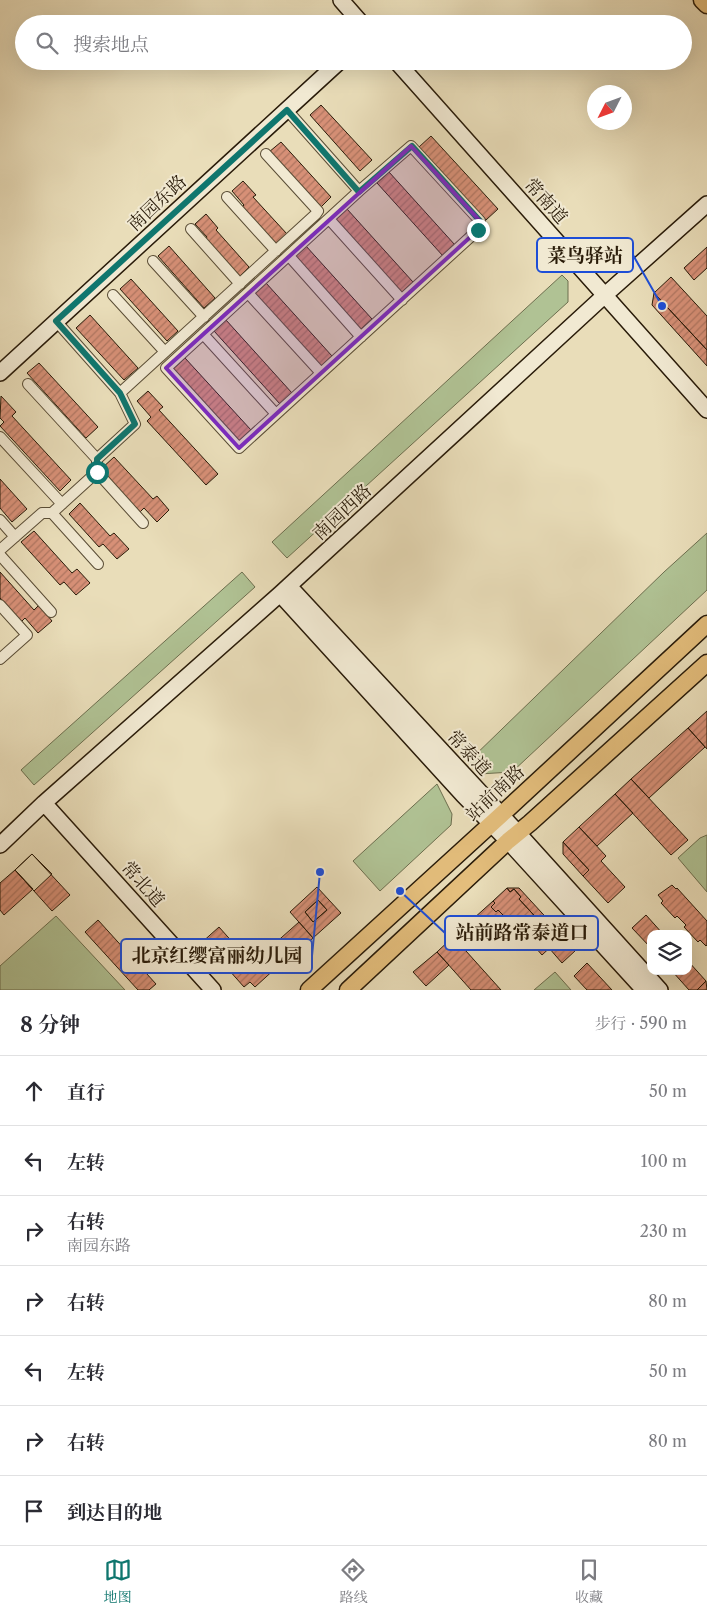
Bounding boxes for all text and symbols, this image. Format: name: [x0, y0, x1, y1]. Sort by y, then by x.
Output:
search box: [15, 15, 692, 70]
icon: search: [33, 29, 61, 57]
text: 搜索地点: [73, 33, 149, 56]
north arrow: [587, 85, 632, 130]
street label: 南园东路: [123, 170, 191, 236]
street label: 常南道: [520, 174, 572, 228]
route end: [467, 219, 490, 242]
callout: 菜鸟驿站: [537, 238, 633, 272]
text: 菜鸟驿站: [547, 244, 623, 267]
route start: [86, 461, 109, 484]
street label: 南园西路: [308, 479, 376, 545]
street label: 常泰道: [443, 726, 495, 780]
street label: 站前南路: [461, 760, 529, 826]
street label: 常北道: [117, 857, 169, 911]
callout: 站前路常泰道口: [445, 916, 598, 950]
text: 站前路常泰道口: [455, 921, 589, 944]
map controls: [647, 930, 692, 975]
button: layers: [647, 930, 692, 975]
callout: 北京红缨富丽幼儿园: [121, 939, 312, 973]
text: 北京红缨富丽幼儿园: [131, 944, 303, 967]
text: 8 分钟: [20, 1012, 80, 1037]
text: 步行 · 590 m: [595, 1013, 687, 1033]
icon: ahead: [20, 1077, 48, 1105]
text: 直行: [67, 1081, 105, 1104]
text: 50 m: [649, 1081, 687, 1101]
icon: left: [20, 1147, 48, 1175]
text: 左转: [67, 1151, 105, 1174]
text: 100 m: [641, 1151, 687, 1171]
text: 右转: [67, 1210, 105, 1233]
icon: right: [20, 1217, 48, 1245]
text: 230 m: [640, 1221, 687, 1241]
text: 南园东路: [67, 1235, 131, 1255]
icon: right: [20, 1287, 48, 1315]
text: 右转: [67, 1291, 105, 1314]
text: 80 m: [648, 1291, 687, 1311]
icon: left: [20, 1357, 48, 1385]
text: 左转: [67, 1361, 105, 1384]
text: 50 m: [649, 1361, 687, 1381]
icon: right: [20, 1427, 48, 1455]
text: 右转: [67, 1431, 105, 1454]
text: 80 m: [648, 1431, 687, 1451]
icon: arrive: [20, 1497, 48, 1525]
text: 到达目的地: [67, 1501, 162, 1524]
tab: 地图: [104, 1556, 132, 1606]
tab: 路线: [339, 1556, 367, 1606]
tab: 收藏: [575, 1556, 603, 1606]

